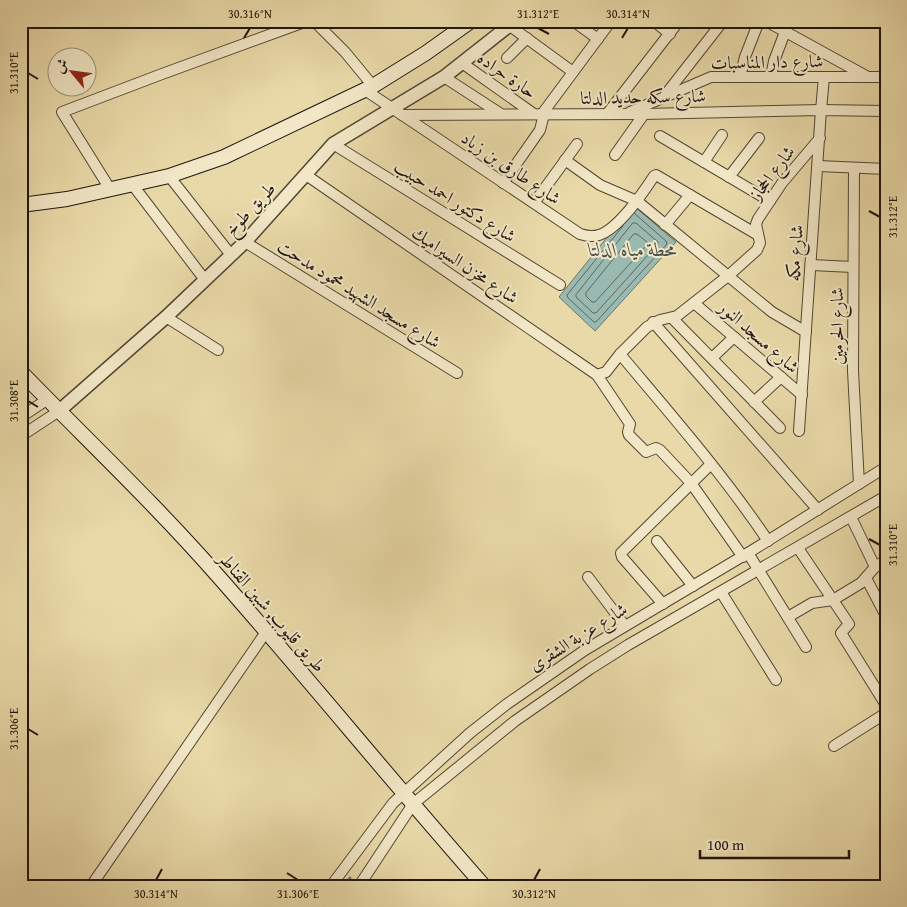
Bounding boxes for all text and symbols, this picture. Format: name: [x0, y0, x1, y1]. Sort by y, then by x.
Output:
text: 30.316°N: [228, 5, 272, 22]
text: 31.312°E: [517, 5, 559, 22]
text: 30.314°N: [606, 5, 650, 22]
street label: حارة حراده: [472, 44, 543, 105]
street label: شارع دار المناسبات: [710, 47, 824, 78]
north arrow: [48, 48, 98, 98]
text: 31.310°E: [5, 52, 22, 94]
text: ش: [49, 55, 73, 77]
street label: شارع سكه حديد الدلتا: [580, 82, 706, 113]
street label: شارع طارق بن زياد: [455, 124, 567, 213]
street label: شارع الحجاز: [741, 140, 803, 209]
street label: شارع دكتور احمد حبيب: [388, 152, 522, 251]
street label: طريق طوخ: [218, 176, 284, 244]
text: 31.312°E: [884, 196, 901, 238]
street label: شارع مخزن السيراميك: [405, 219, 524, 312]
street label: شارع مكه: [779, 224, 812, 282]
street label: شارع مسجد الشهيد محمود مدحت: [271, 232, 446, 357]
water label: محطة مياه الدلتا: [587, 235, 677, 263]
street label: شارع الحرمين: [823, 287, 852, 365]
street label: شارع مسجد النور: [710, 293, 806, 381]
text: 31.308°E: [5, 380, 22, 422]
text: 31.310°E: [884, 524, 901, 566]
street label: طريق قليوب, شبين القناطر: [211, 544, 333, 678]
street label: شارع عزبة الشقرى: [523, 595, 633, 679]
text: 31.306°E: [5, 708, 22, 750]
scale bar: [700, 827, 848, 859]
text: 100 m: [707, 834, 745, 855]
text: 30.314°N: [134, 885, 178, 902]
text: 31.306°E: [277, 885, 319, 902]
text: 30.312°N: [512, 885, 556, 902]

